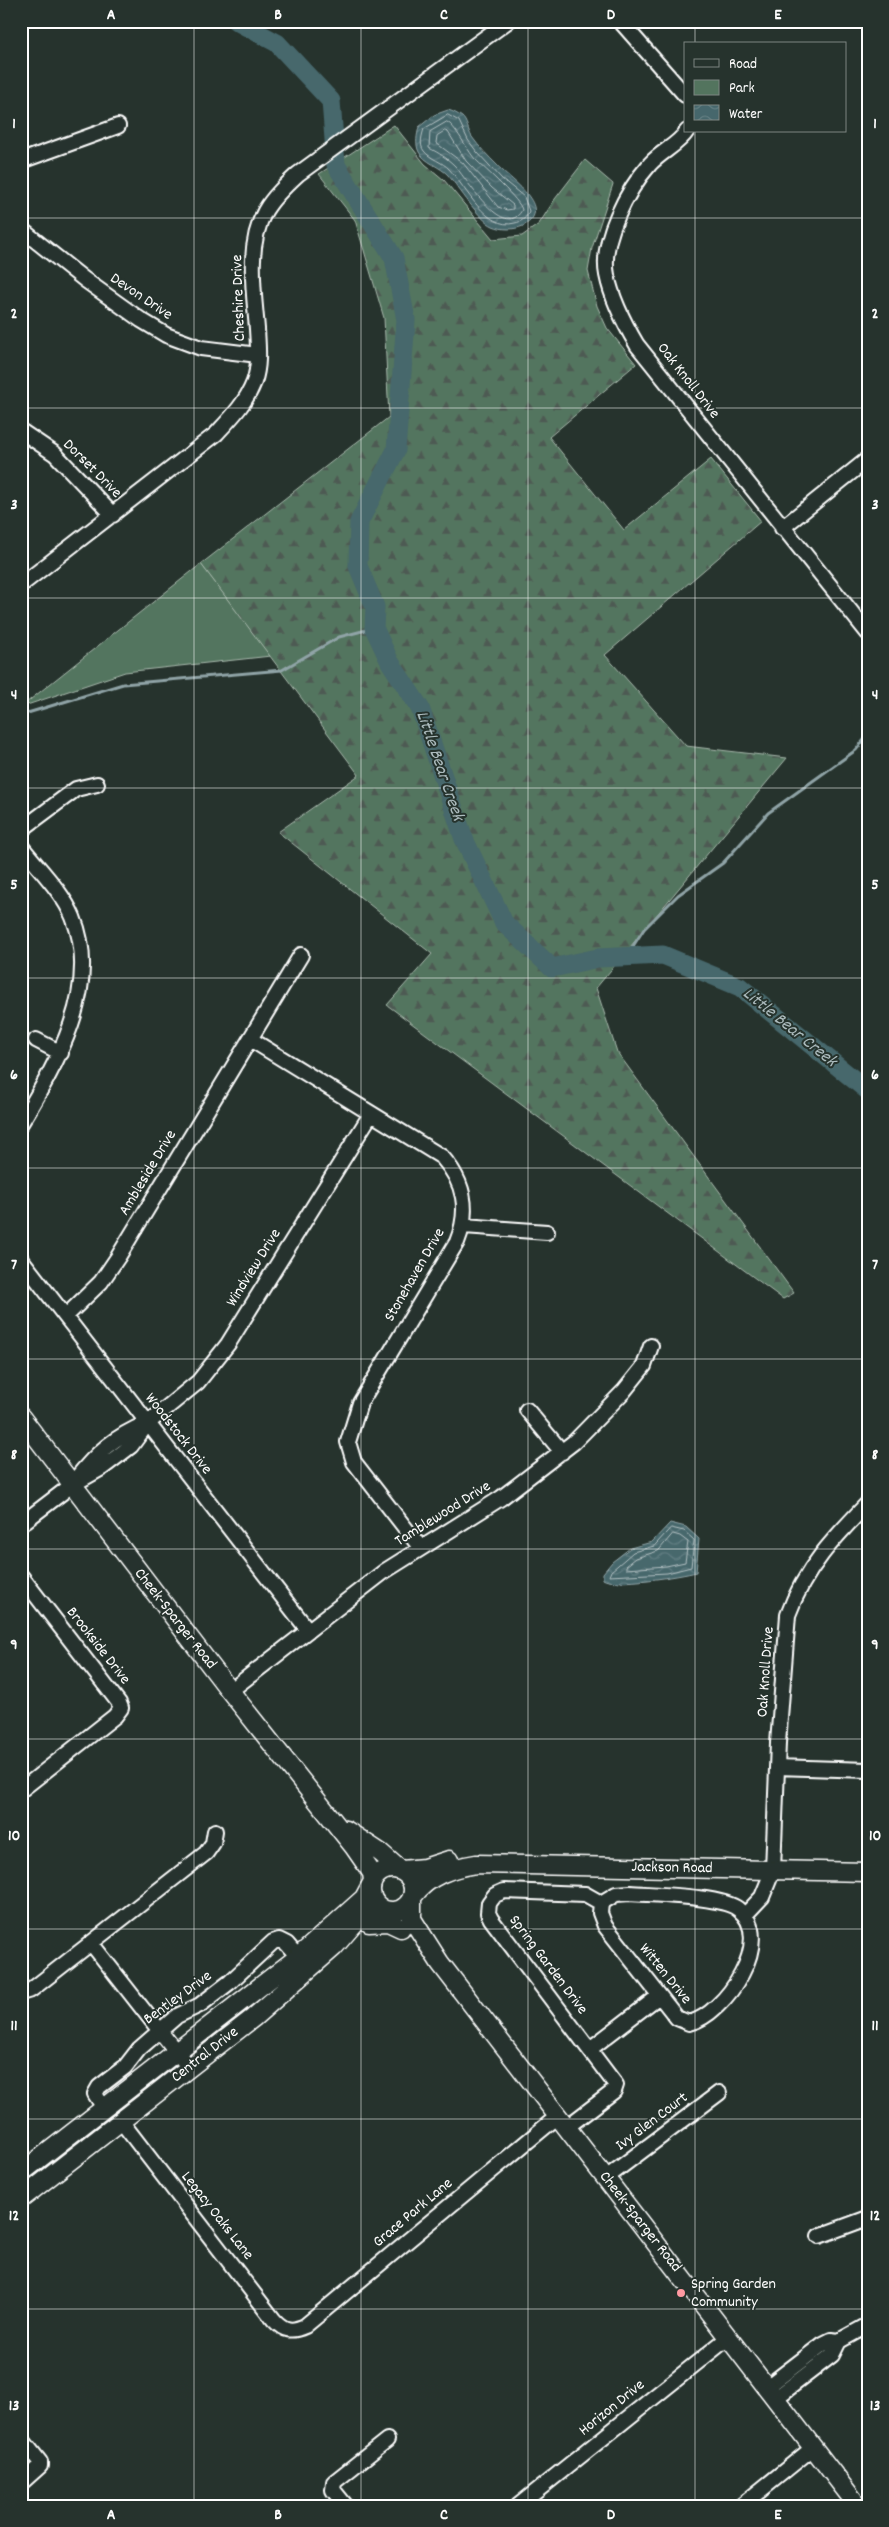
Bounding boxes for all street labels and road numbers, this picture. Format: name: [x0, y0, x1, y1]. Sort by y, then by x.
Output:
street label: Cheshire Drive: [226, 254, 252, 342]
street label: Devon Drive: [105, 268, 177, 326]
street label: Oak Knoll Drive: [651, 338, 725, 424]
street label: Dorset Drive: [57, 434, 127, 504]
street label: Ambleside Drive: [113, 1126, 183, 1220]
street label: Windview Drive: [221, 1224, 287, 1312]
street label: Stonehaven Drive: [379, 1224, 451, 1326]
street label: Woodstock Drive: [139, 1388, 217, 1480]
street label: Tamblewood Drive: [391, 1475, 495, 1553]
street label: Cheek-Sparger Road: [128, 1564, 222, 1674]
street label: Brookside Drive: [60, 1602, 136, 1690]
street label: Oak Knoll Drive: [751, 1626, 781, 1718]
street label: Jackson Road: [631, 1856, 713, 1880]
street label: Spring Garden Drive: [503, 1910, 593, 2020]
street label: Witten Drive: [633, 1938, 697, 2010]
street label: Bentley Drive: [139, 1965, 217, 2031]
street label: Central Drive: [166, 2021, 244, 2089]
street label: Ivy Glen Court: [611, 2087, 693, 2157]
street label: Legacy Oaks Lane: [175, 2167, 259, 2265]
street label: Cheek-Sparger Road: [593, 2167, 687, 2277]
street label: Grace Park Lane: [368, 2173, 458, 2253]
street label: Horizon Drive: [574, 2374, 650, 2442]

